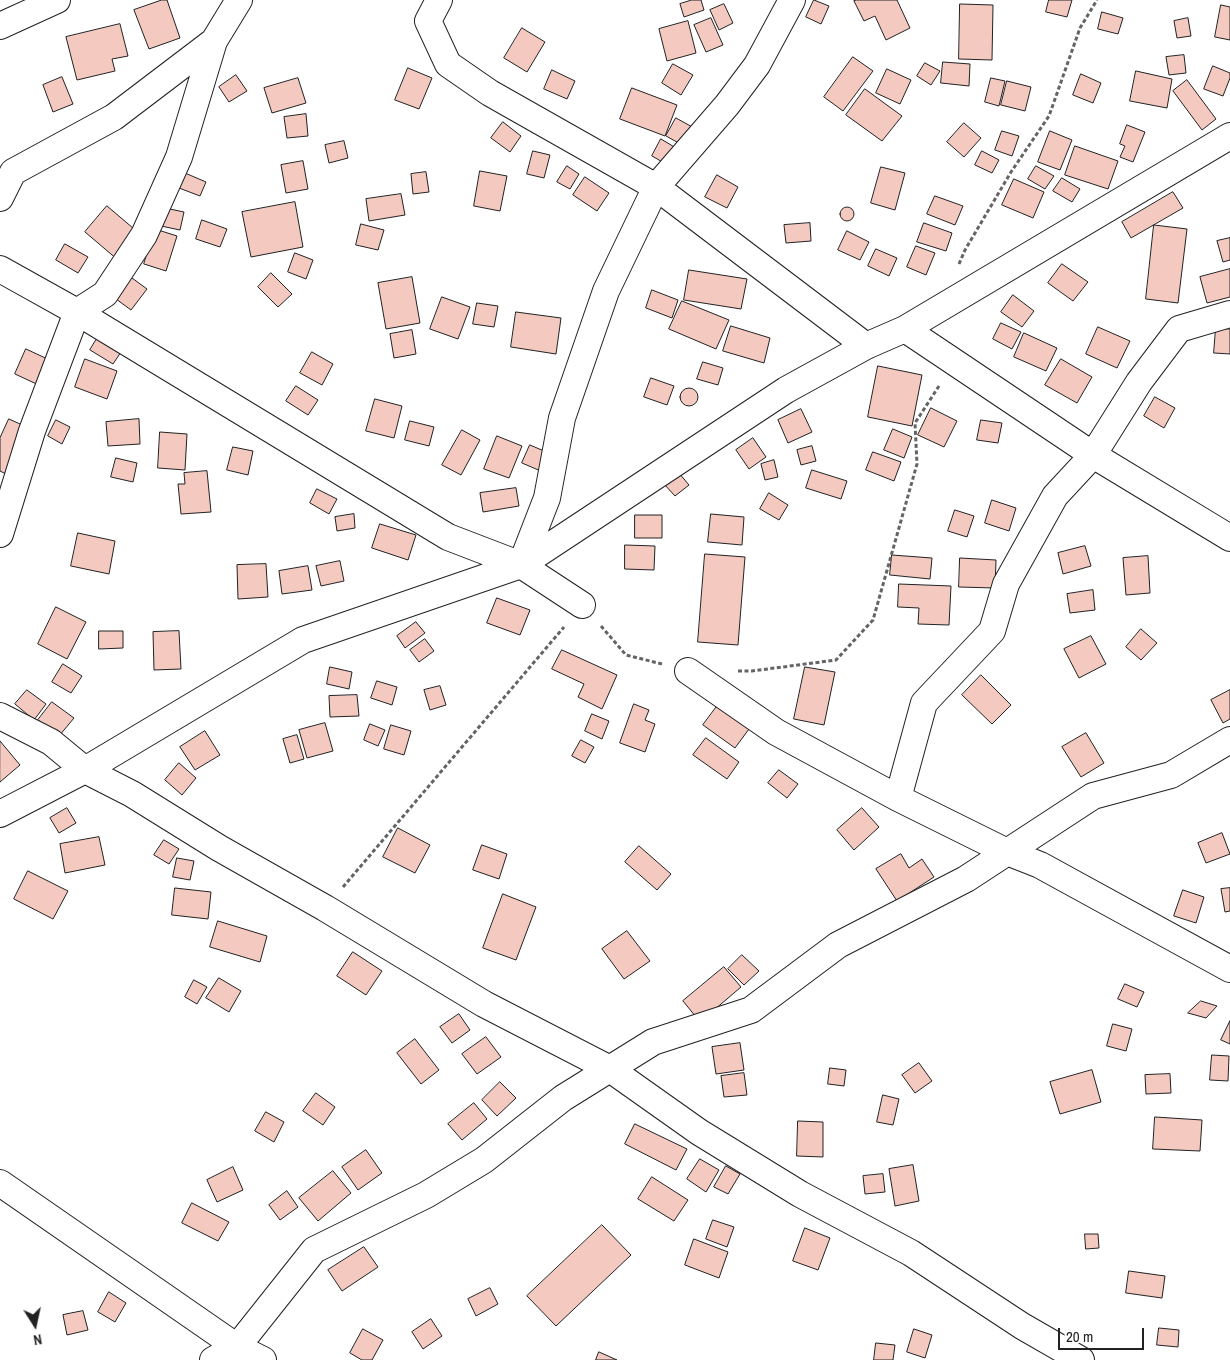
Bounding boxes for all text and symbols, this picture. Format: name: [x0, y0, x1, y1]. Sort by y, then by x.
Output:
north arrow: [10, 1300, 60, 1350]
scale bar: [1060, 1318, 1146, 1350]
text: 20 m: [1066, 1326, 1093, 1347]
text: N: [32, 1330, 43, 1349]

